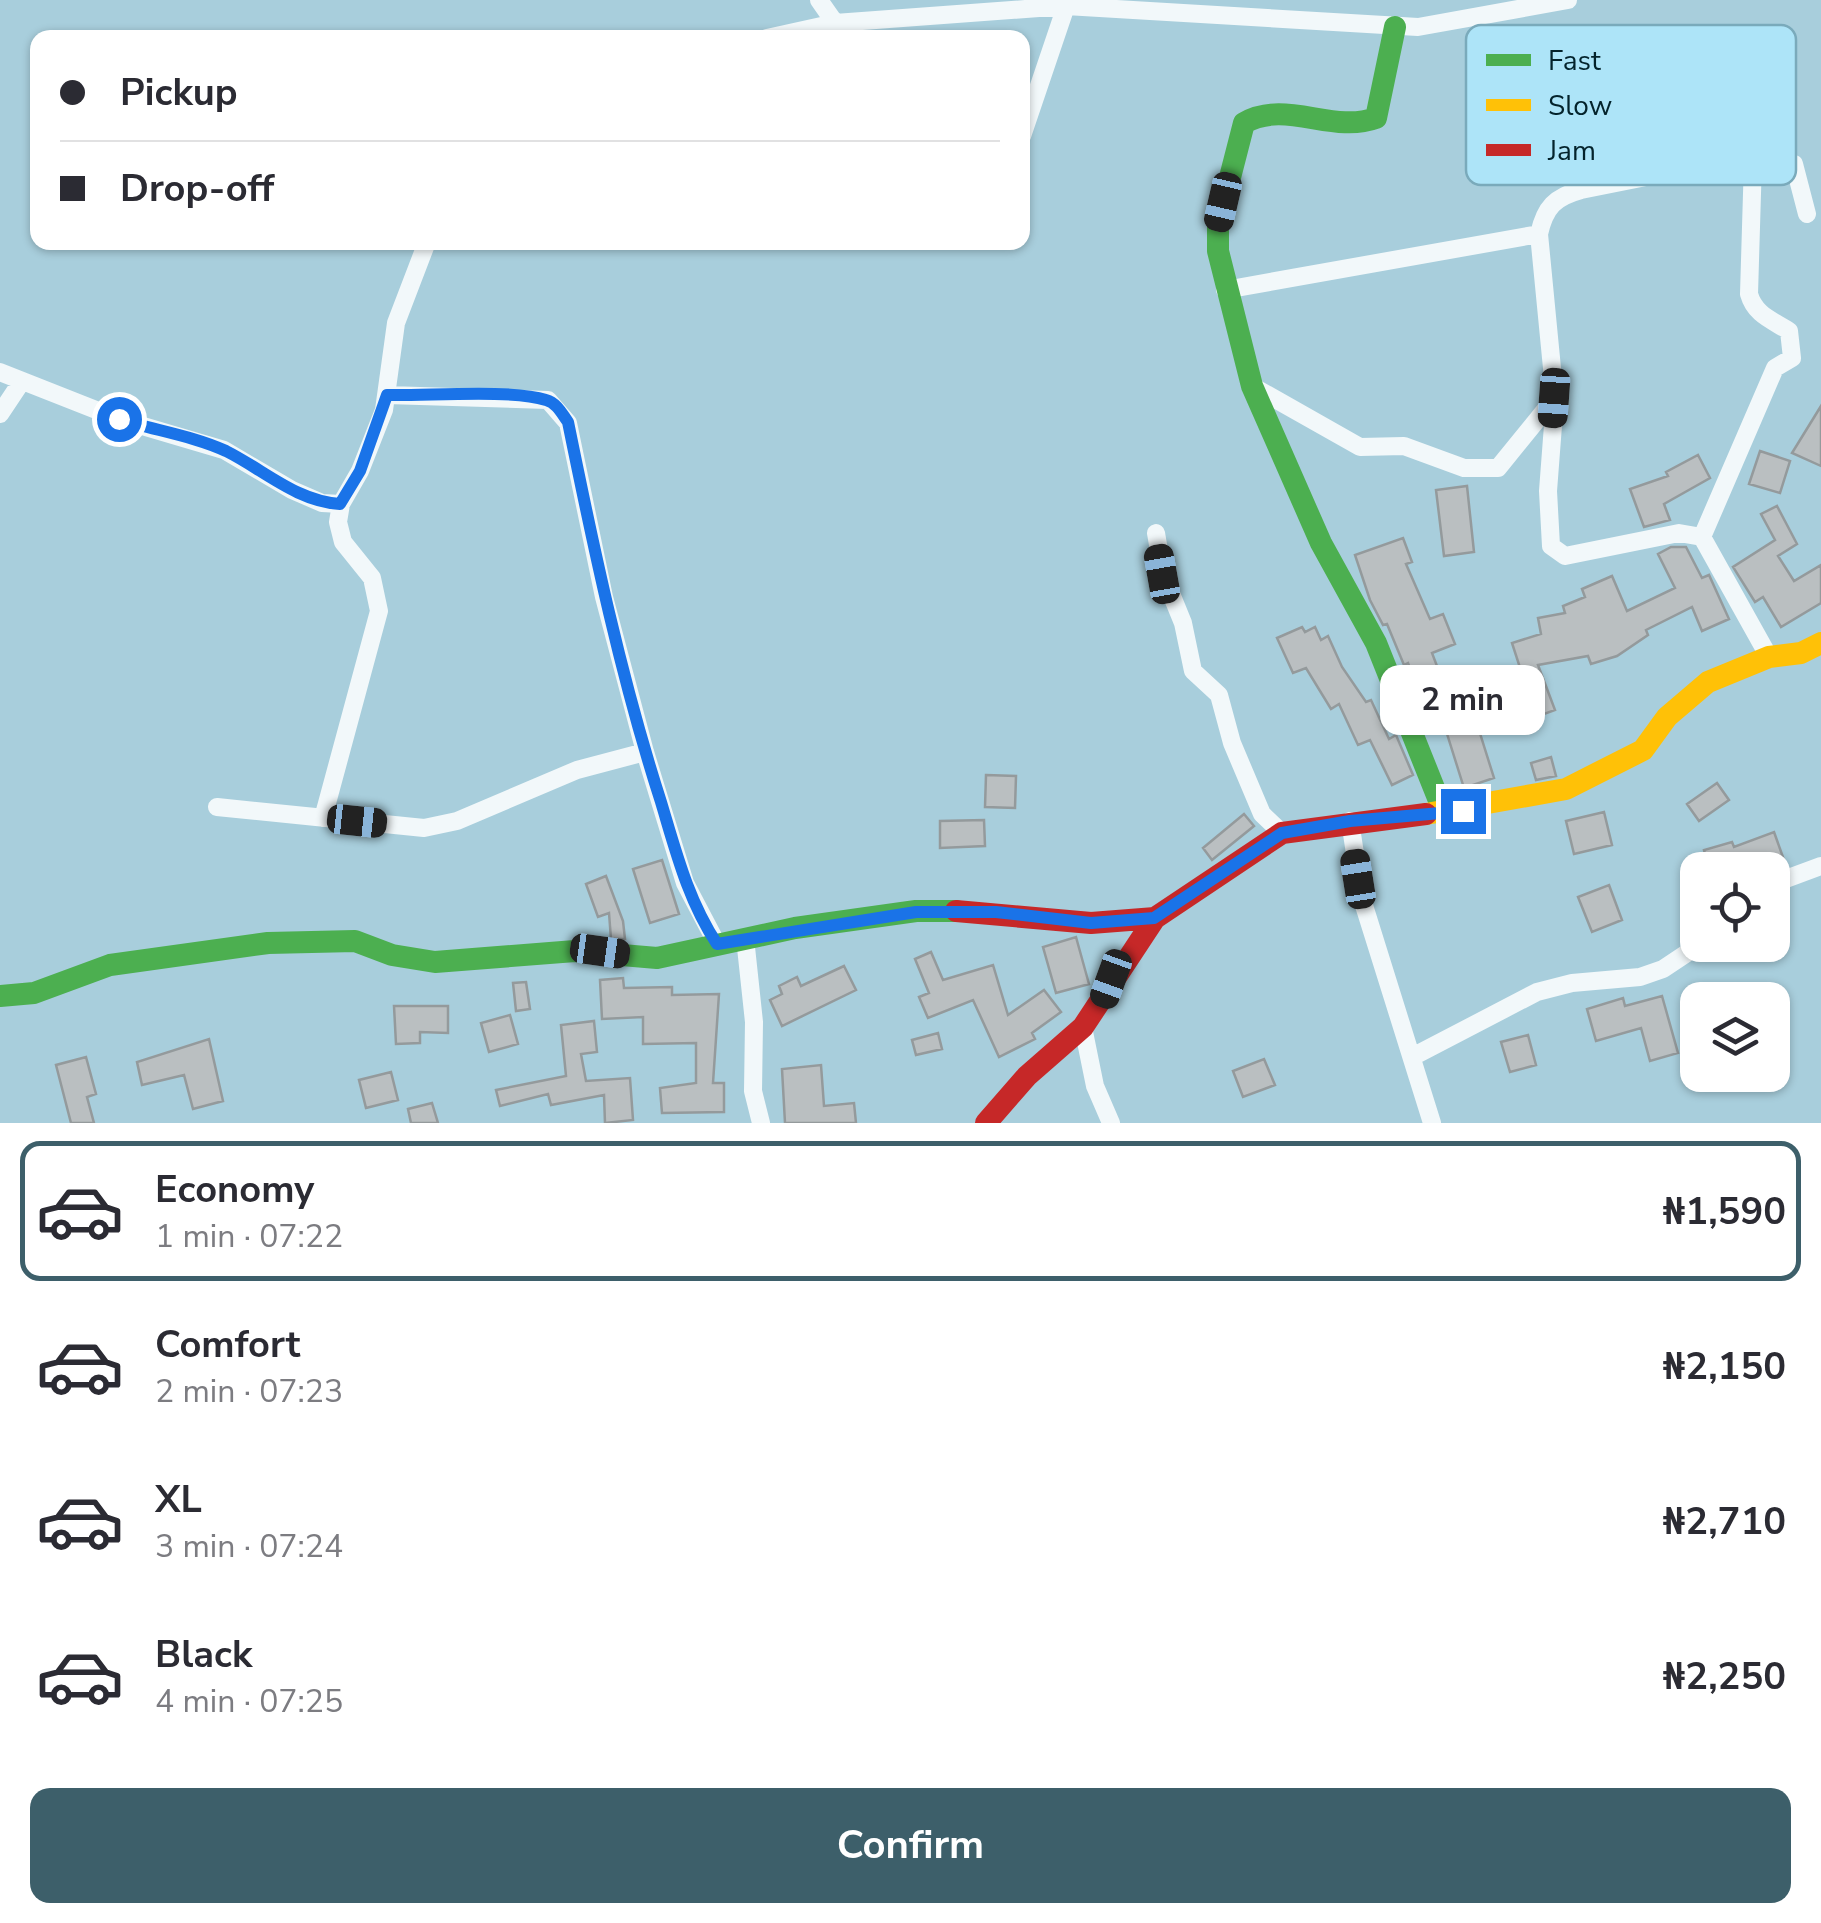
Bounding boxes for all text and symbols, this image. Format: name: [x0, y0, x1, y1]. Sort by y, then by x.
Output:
legend: [1466, 25, 1796, 185]
text: Fast: [1548, 42, 1601, 80]
text: Pickup: [120, 67, 238, 118]
text: Slow: [1548, 87, 1612, 125]
text: Jam: [1547, 132, 1596, 170]
text: Drop-off: [120, 163, 274, 214]
car: [1202, 169, 1244, 235]
car: [1537, 367, 1571, 429]
route start: [97, 397, 142, 442]
car: [1142, 542, 1182, 606]
callout: 2 min: [1380, 666, 1546, 736]
text: 2 min: [1421, 678, 1504, 721]
route end: [1441, 789, 1486, 834]
car: [326, 803, 388, 839]
car: [1338, 847, 1378, 911]
map controls: [1680, 852, 1790, 1092]
button: locate: [1680, 852, 1790, 962]
car: [568, 932, 632, 970]
car: [1087, 946, 1135, 1012]
button: layers: [1680, 982, 1790, 1092]
text: Economy: [155, 1164, 314, 1215]
icon: car: [35, 1166, 125, 1256]
text: ₦1,590: [1663, 1186, 1786, 1237]
text: 1 min · 07:22: [155, 1215, 343, 1258]
text: Comfort: [155, 1319, 300, 1370]
icon: car: [35, 1321, 125, 1411]
text: ₦2,150: [1663, 1341, 1786, 1392]
text: 2 min · 07:23: [155, 1370, 343, 1413]
text: XL: [155, 1474, 202, 1525]
icon: car: [35, 1476, 125, 1566]
text: ₦2,710: [1663, 1496, 1786, 1547]
text: 3 min · 07:24: [155, 1525, 343, 1568]
text: Black: [155, 1629, 252, 1680]
icon: car: [35, 1631, 125, 1721]
text: ₦2,250: [1663, 1651, 1786, 1702]
text: 4 min · 07:25: [155, 1680, 343, 1723]
button: Confirm: [30, 1788, 1791, 1903]

